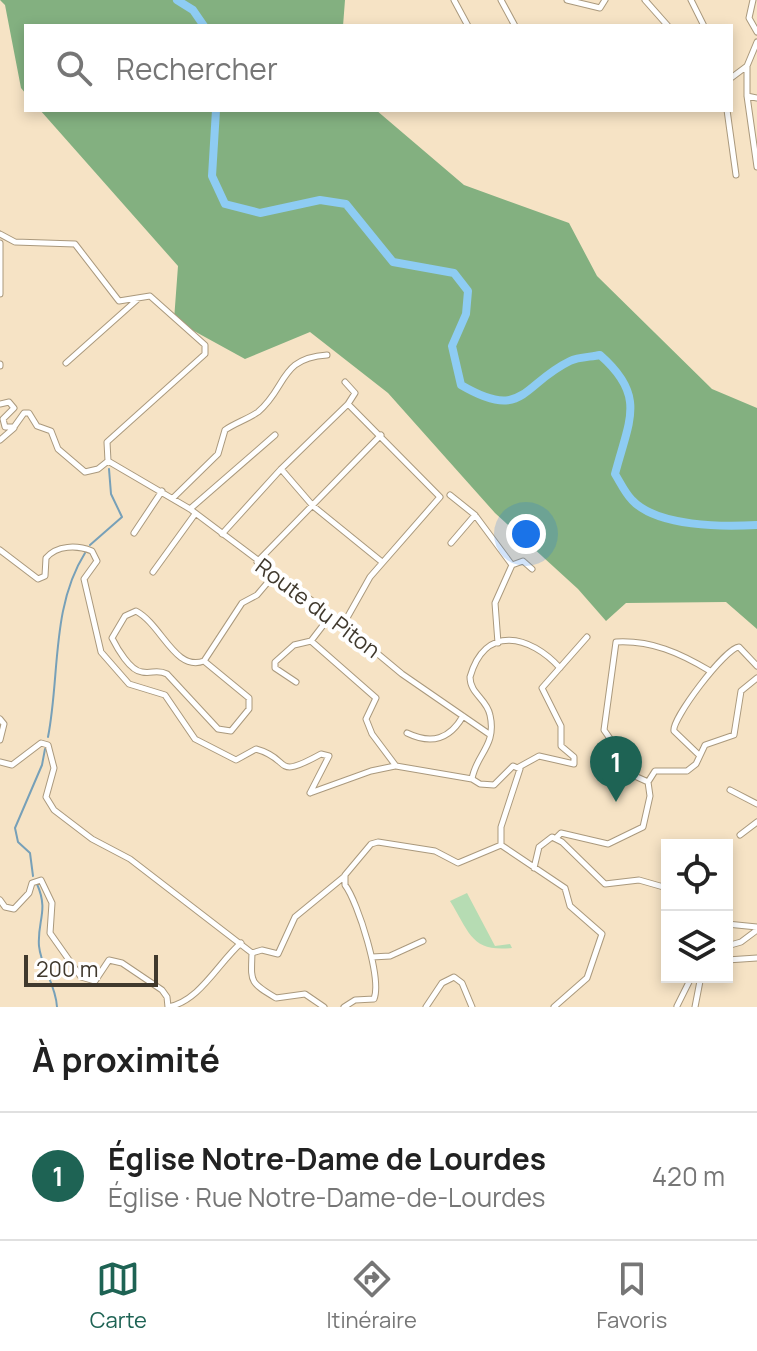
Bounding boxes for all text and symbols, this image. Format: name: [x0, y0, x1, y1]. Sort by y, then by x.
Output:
search box: [24, 24, 733, 112]
icon: search: [52, 46, 96, 90]
text: Rechercher: [116, 48, 278, 89]
your location: [506, 514, 546, 554]
street label: Route du Piton: [249, 551, 387, 665]
pin: 1: [590, 736, 642, 802]
map controls: [661, 839, 733, 983]
button: locate: [661, 839, 733, 911]
button: layers: [661, 911, 733, 983]
scale bar: [24, 951, 158, 987]
text: 200 m: [36, 954, 98, 984]
text: À proximité: [32, 1036, 220, 1082]
text: Église Notre-Dame de Lourdes: [108, 1138, 546, 1179]
text: 1: [52, 1158, 64, 1194]
text: 420 m: [652, 1158, 725, 1194]
text: Église · Rue Notre-Dame-de-Lourdes: [108, 1179, 546, 1215]
tab: Carte: [90, 1257, 147, 1335]
tab: Itinéraire: [326, 1257, 417, 1335]
tab: Favoris: [596, 1257, 667, 1335]

